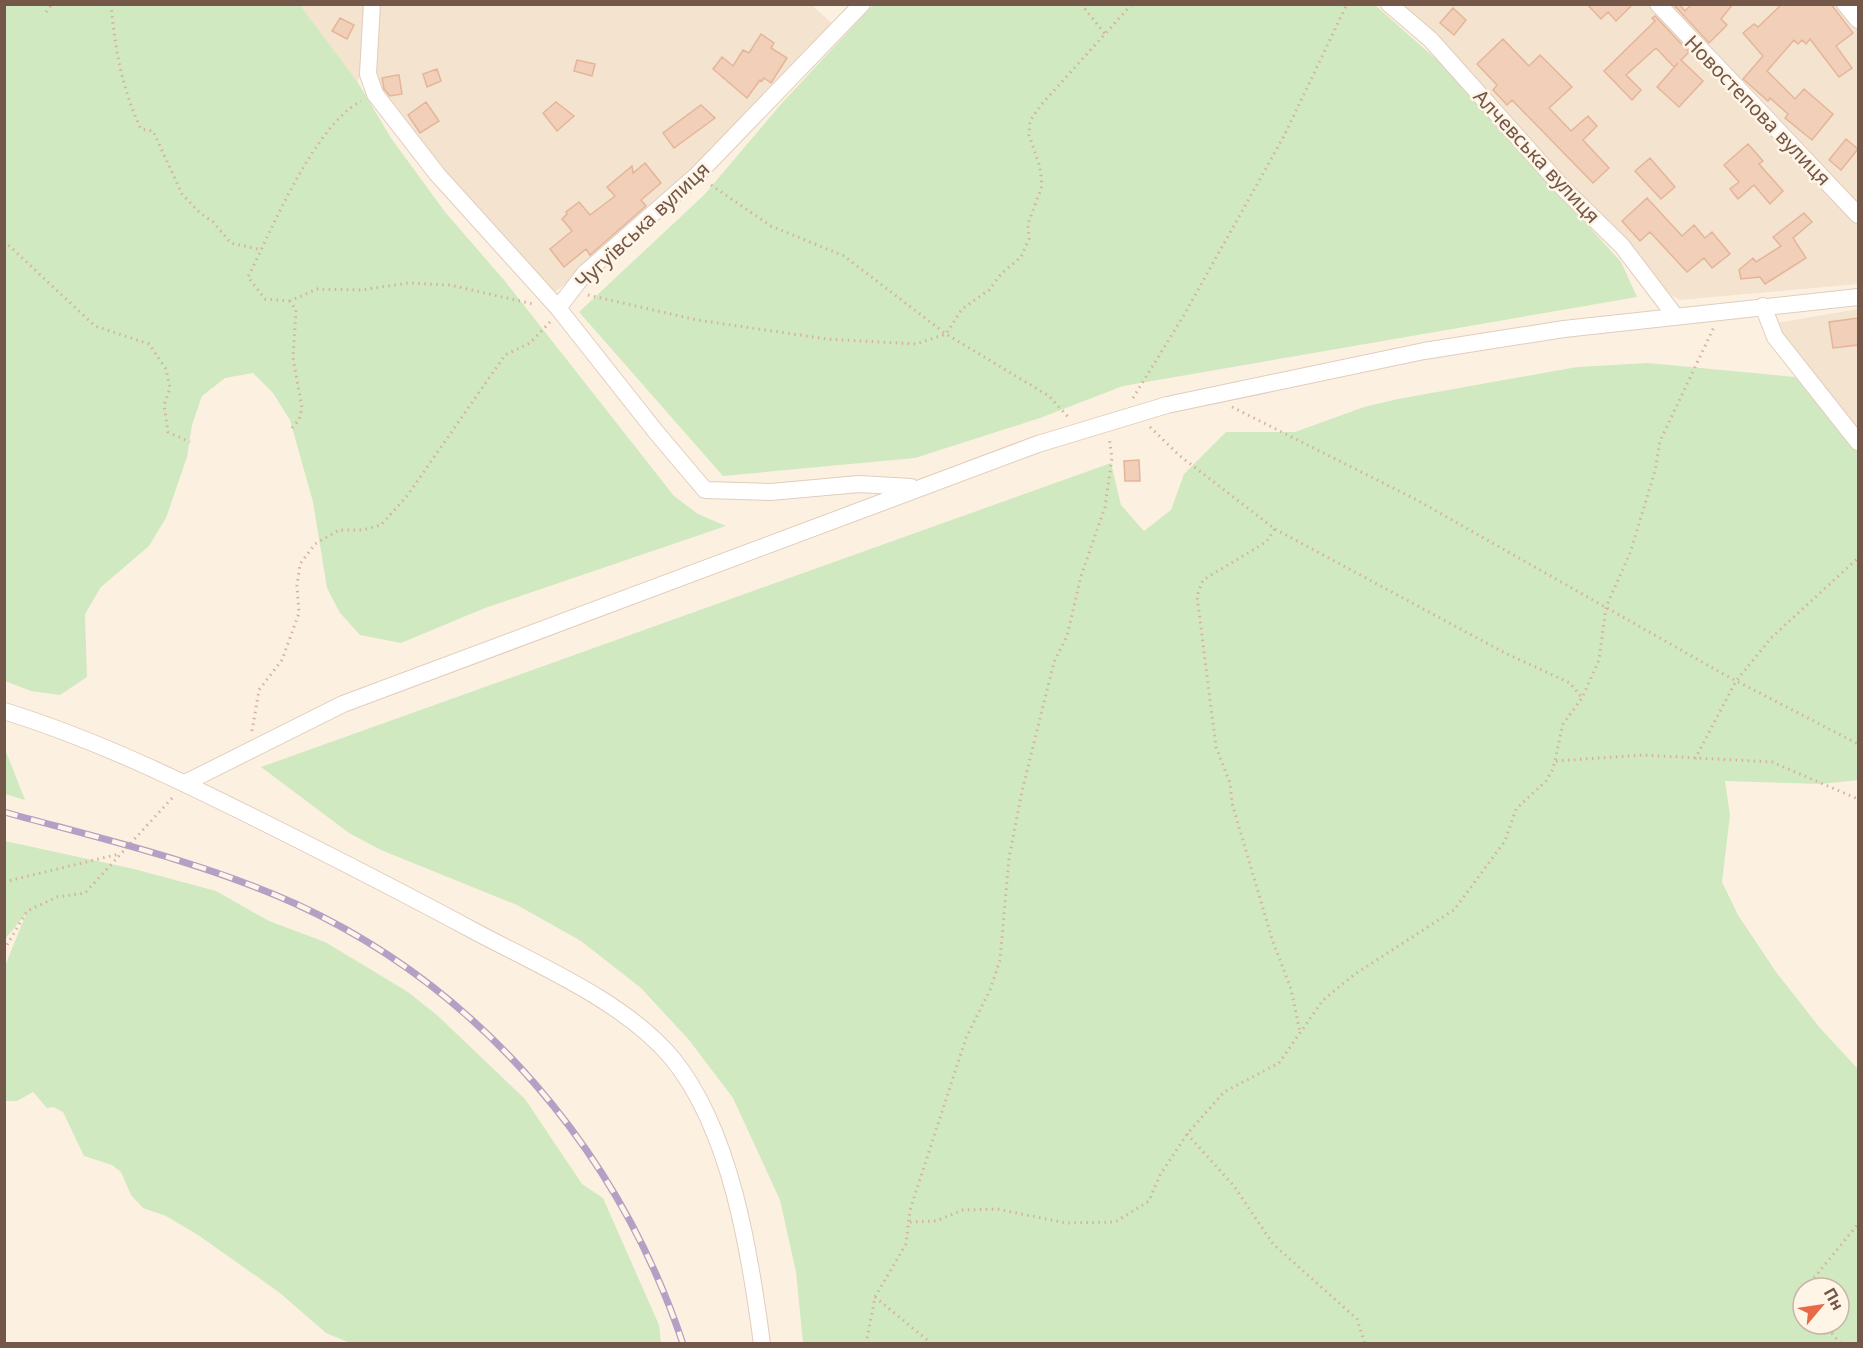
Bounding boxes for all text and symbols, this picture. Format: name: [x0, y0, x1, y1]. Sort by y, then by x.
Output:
street label: Новостепова вулиця: [1679, 29, 1837, 191]
street label: Алчевська вулиця: [1468, 83, 1606, 229]
street label: Чугуївська вулиця: [569, 156, 715, 294]
north arrow: [1791, 1276, 1851, 1336]
text: Пн: [1819, 1283, 1849, 1314]

